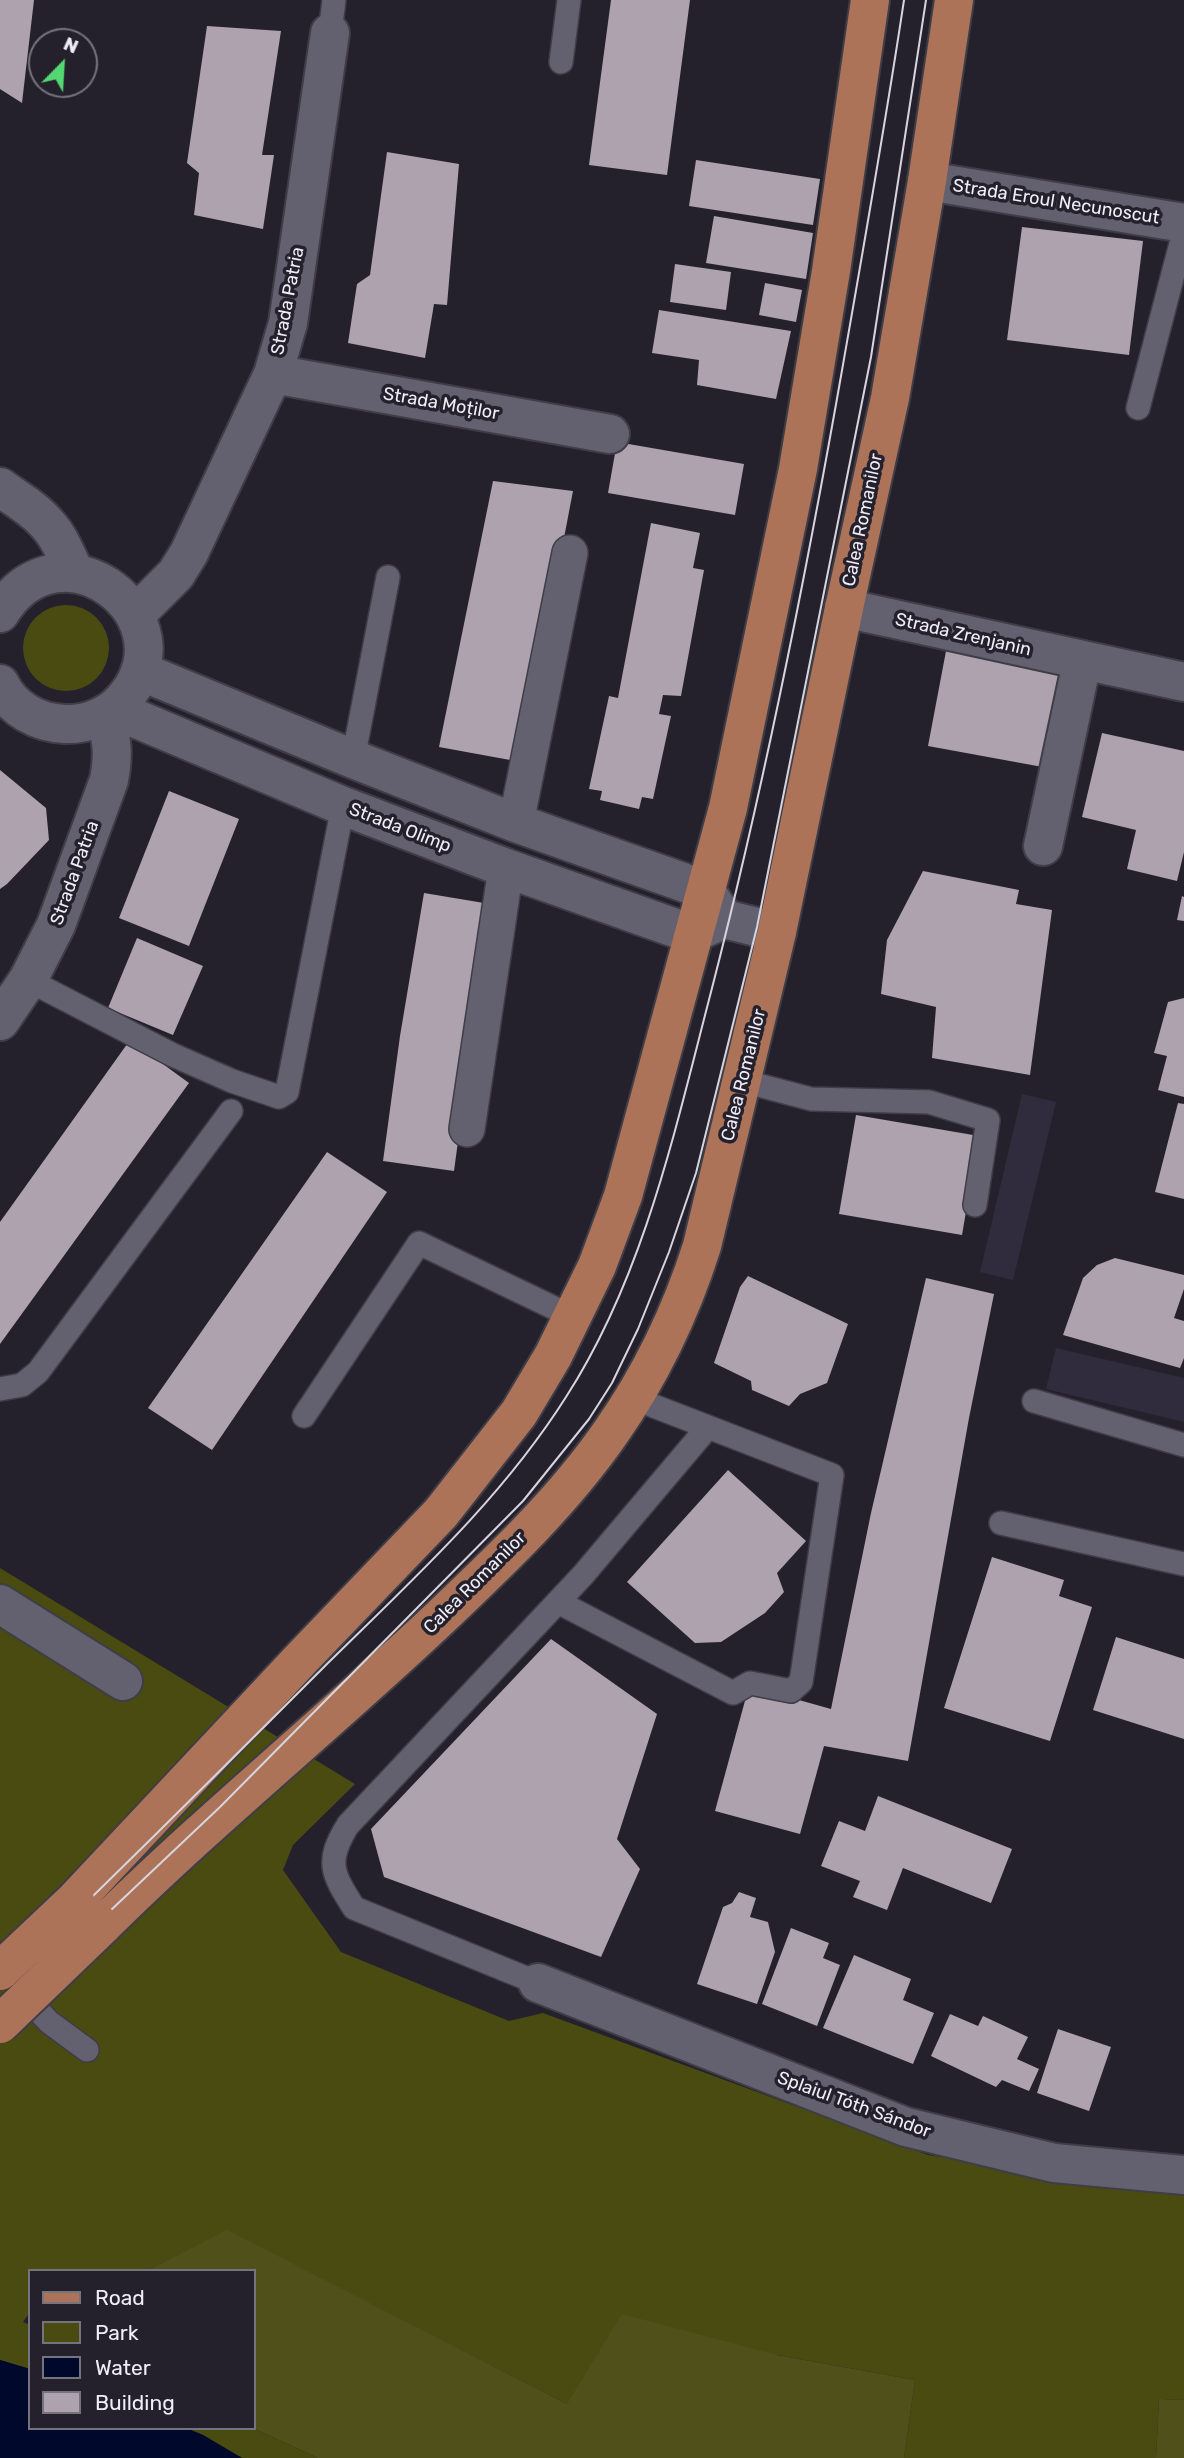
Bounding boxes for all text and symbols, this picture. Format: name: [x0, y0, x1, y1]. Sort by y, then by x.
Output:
north arrow: [28, 28, 98, 98]
text: N: [60, 32, 82, 58]
street label: Strada Eroul Necunoscut: [951, 175, 1161, 229]
street label: Strada Patria: [267, 245, 309, 357]
street label: Strada Moților: [381, 383, 501, 425]
street label: Calea Romanilor: [838, 451, 888, 589]
street label: Strada Zrenjanin: [893, 609, 1033, 661]
street label: Strada Olimp: [346, 799, 454, 857]
street label: Strada Patria: [46, 818, 104, 928]
street label: Calea Romanilor: [717, 1007, 771, 1143]
street label: Calea Romanilor: [419, 1527, 531, 1639]
street label: Splaiul Tóth Sándor: [774, 2067, 934, 2143]
legend: [28, 2269, 256, 2430]
text: Road: [95, 2285, 145, 2310]
text: Park: [95, 2320, 139, 2345]
text: Water: [95, 2355, 151, 2380]
text: Building: [95, 2390, 175, 2415]

